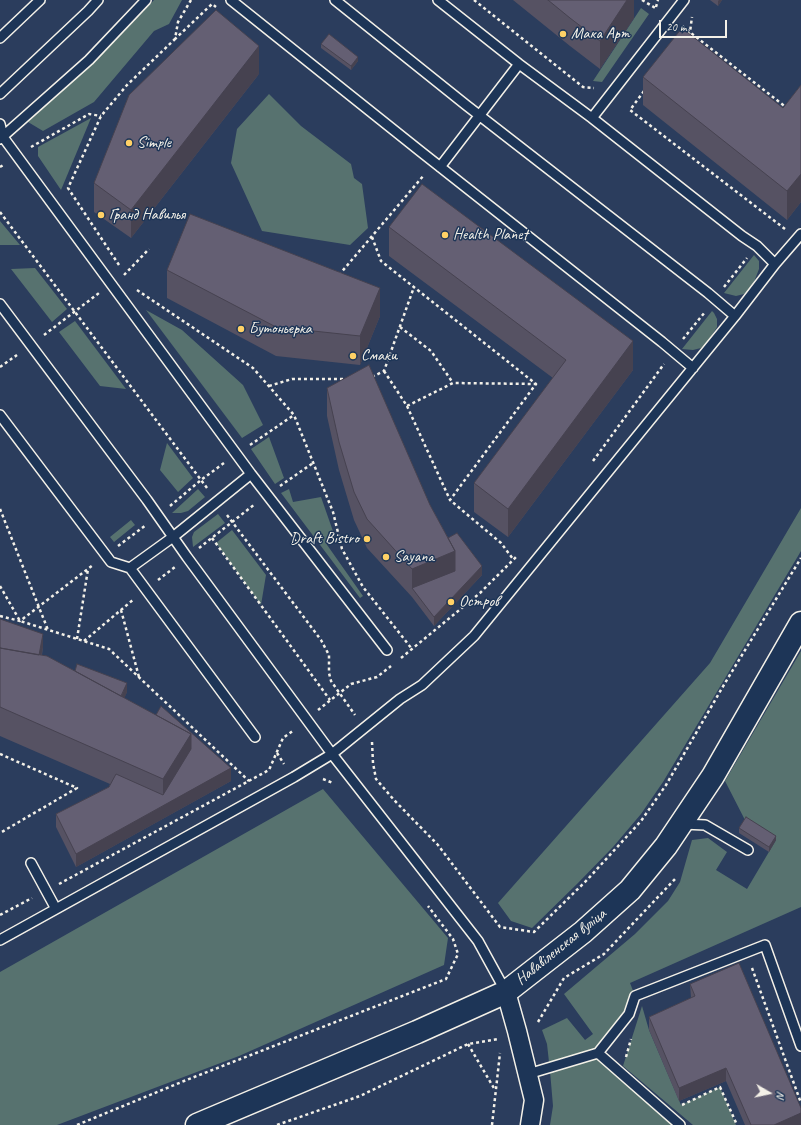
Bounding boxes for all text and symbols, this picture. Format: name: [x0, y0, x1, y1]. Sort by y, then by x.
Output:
scale bar: [661, 12, 729, 38]
text: 20 m: [666, 19, 686, 35]
place label: Мака Арт: [571, 24, 630, 44]
marker: Мака Арт: [558, 29, 568, 39]
place label: Simple: [137, 133, 171, 153]
marker: Simple: [124, 138, 134, 148]
place label: Гранд Навилья: [109, 205, 185, 225]
marker: Гранд Навилья: [96, 210, 106, 220]
place label: Health Planet: [453, 225, 528, 245]
marker: Health Planet: [440, 230, 450, 240]
place label: Бутоньерка: [249, 319, 312, 339]
marker: Бутоньерка: [236, 324, 246, 334]
place label: Смаки: [361, 346, 397, 366]
marker: Смаки: [348, 351, 358, 361]
place label: Draft Bistro: [290, 529, 359, 549]
marker: Draft Bistro: [362, 534, 372, 544]
place label: Sayana: [394, 547, 434, 567]
marker: Sayana: [381, 552, 391, 562]
place label: Остров: [459, 592, 499, 612]
marker: Остров: [446, 597, 456, 607]
street label: Нававіленская вуліца: [512, 905, 610, 989]
north arrow: [749, 1073, 789, 1113]
text: N: [773, 1090, 788, 1099]

